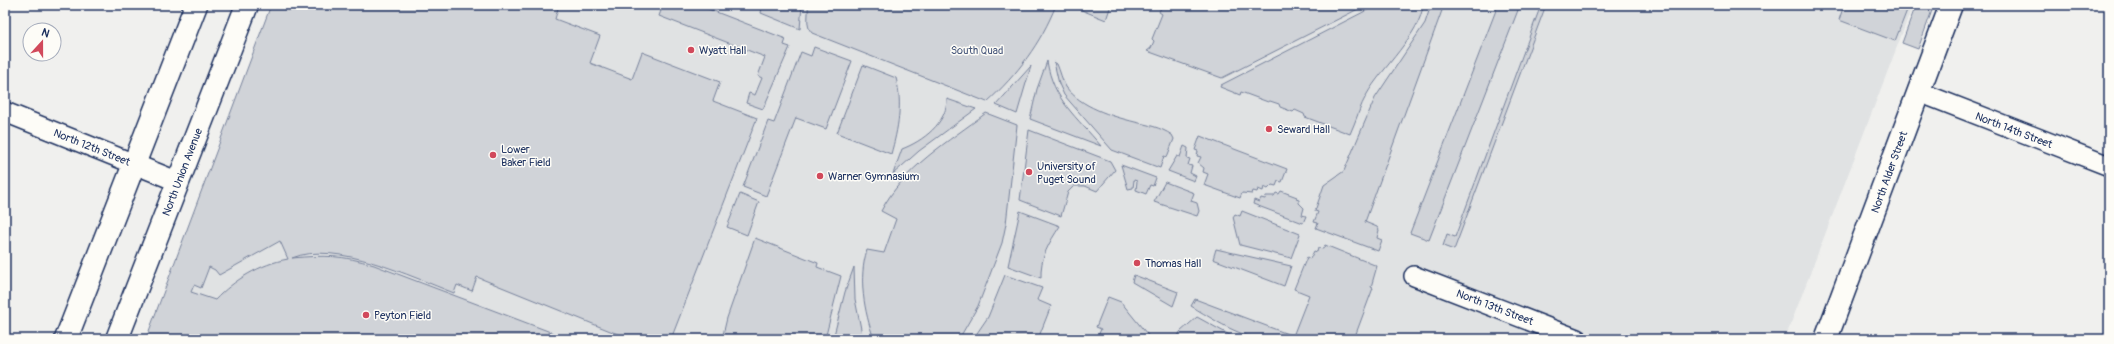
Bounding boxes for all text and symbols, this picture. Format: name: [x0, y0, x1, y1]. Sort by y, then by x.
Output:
north arrow: [22, 22, 62, 62]
text: N: [40, 26, 52, 41]
place label: Wyatt Hall: [699, 44, 746, 57]
park label: South Quad: [951, 44, 1003, 57]
marker: Wyatt Hall: [686, 45, 696, 55]
street label: North 14th Street: [1973, 110, 2055, 151]
place label: Seward Hall: [1277, 123, 1330, 136]
marker: Seward Hall: [1264, 124, 1274, 134]
street label: North 12th Street: [52, 126, 133, 169]
street label: North Union Avenue: [160, 126, 205, 218]
street label: North Alder Street: [1869, 129, 1910, 215]
place label: Lower Baker Field: [501, 143, 551, 169]
marker: Lower Baker Field: [488, 150, 498, 160]
place label: University of Puget Sound: [1037, 160, 1096, 186]
marker: University of Puget Sound: [1024, 167, 1034, 177]
place label: Warner Gymnasium: [828, 170, 920, 183]
marker: Warner Gymnasium: [815, 171, 825, 181]
place label: Thomas Hall: [1145, 257, 1201, 270]
marker: Thomas Hall: [1132, 258, 1142, 268]
street label: North 13th Street: [1454, 287, 1536, 328]
place label: Peyton Field: [374, 309, 431, 322]
marker: Peyton Field: [361, 310, 371, 320]

